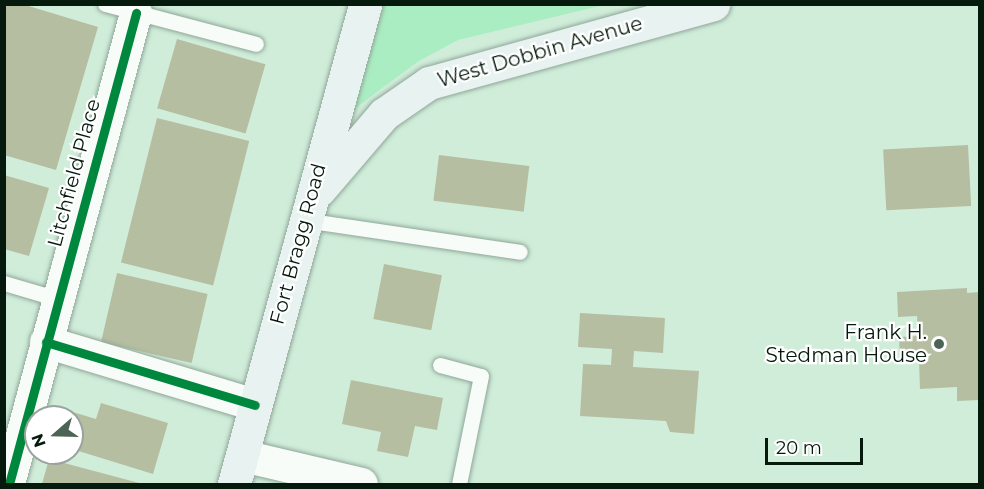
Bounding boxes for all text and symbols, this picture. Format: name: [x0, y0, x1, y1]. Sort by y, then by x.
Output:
street label: West Dobbin Avenue: [435, 11, 645, 93]
street label: Litchfield Place: [43, 96, 105, 250]
street label: Fort Bragg Road: [265, 161, 331, 327]
place label: Frank H. Stedman House: [765, 320, 927, 367]
marker: Frank H. Stedman House: [932, 337, 946, 351]
north arrow: [24, 405, 84, 465]
scale bar: [768, 426, 866, 464]
text: N: [27, 431, 50, 450]
text: 20 m: [776, 437, 822, 459]

